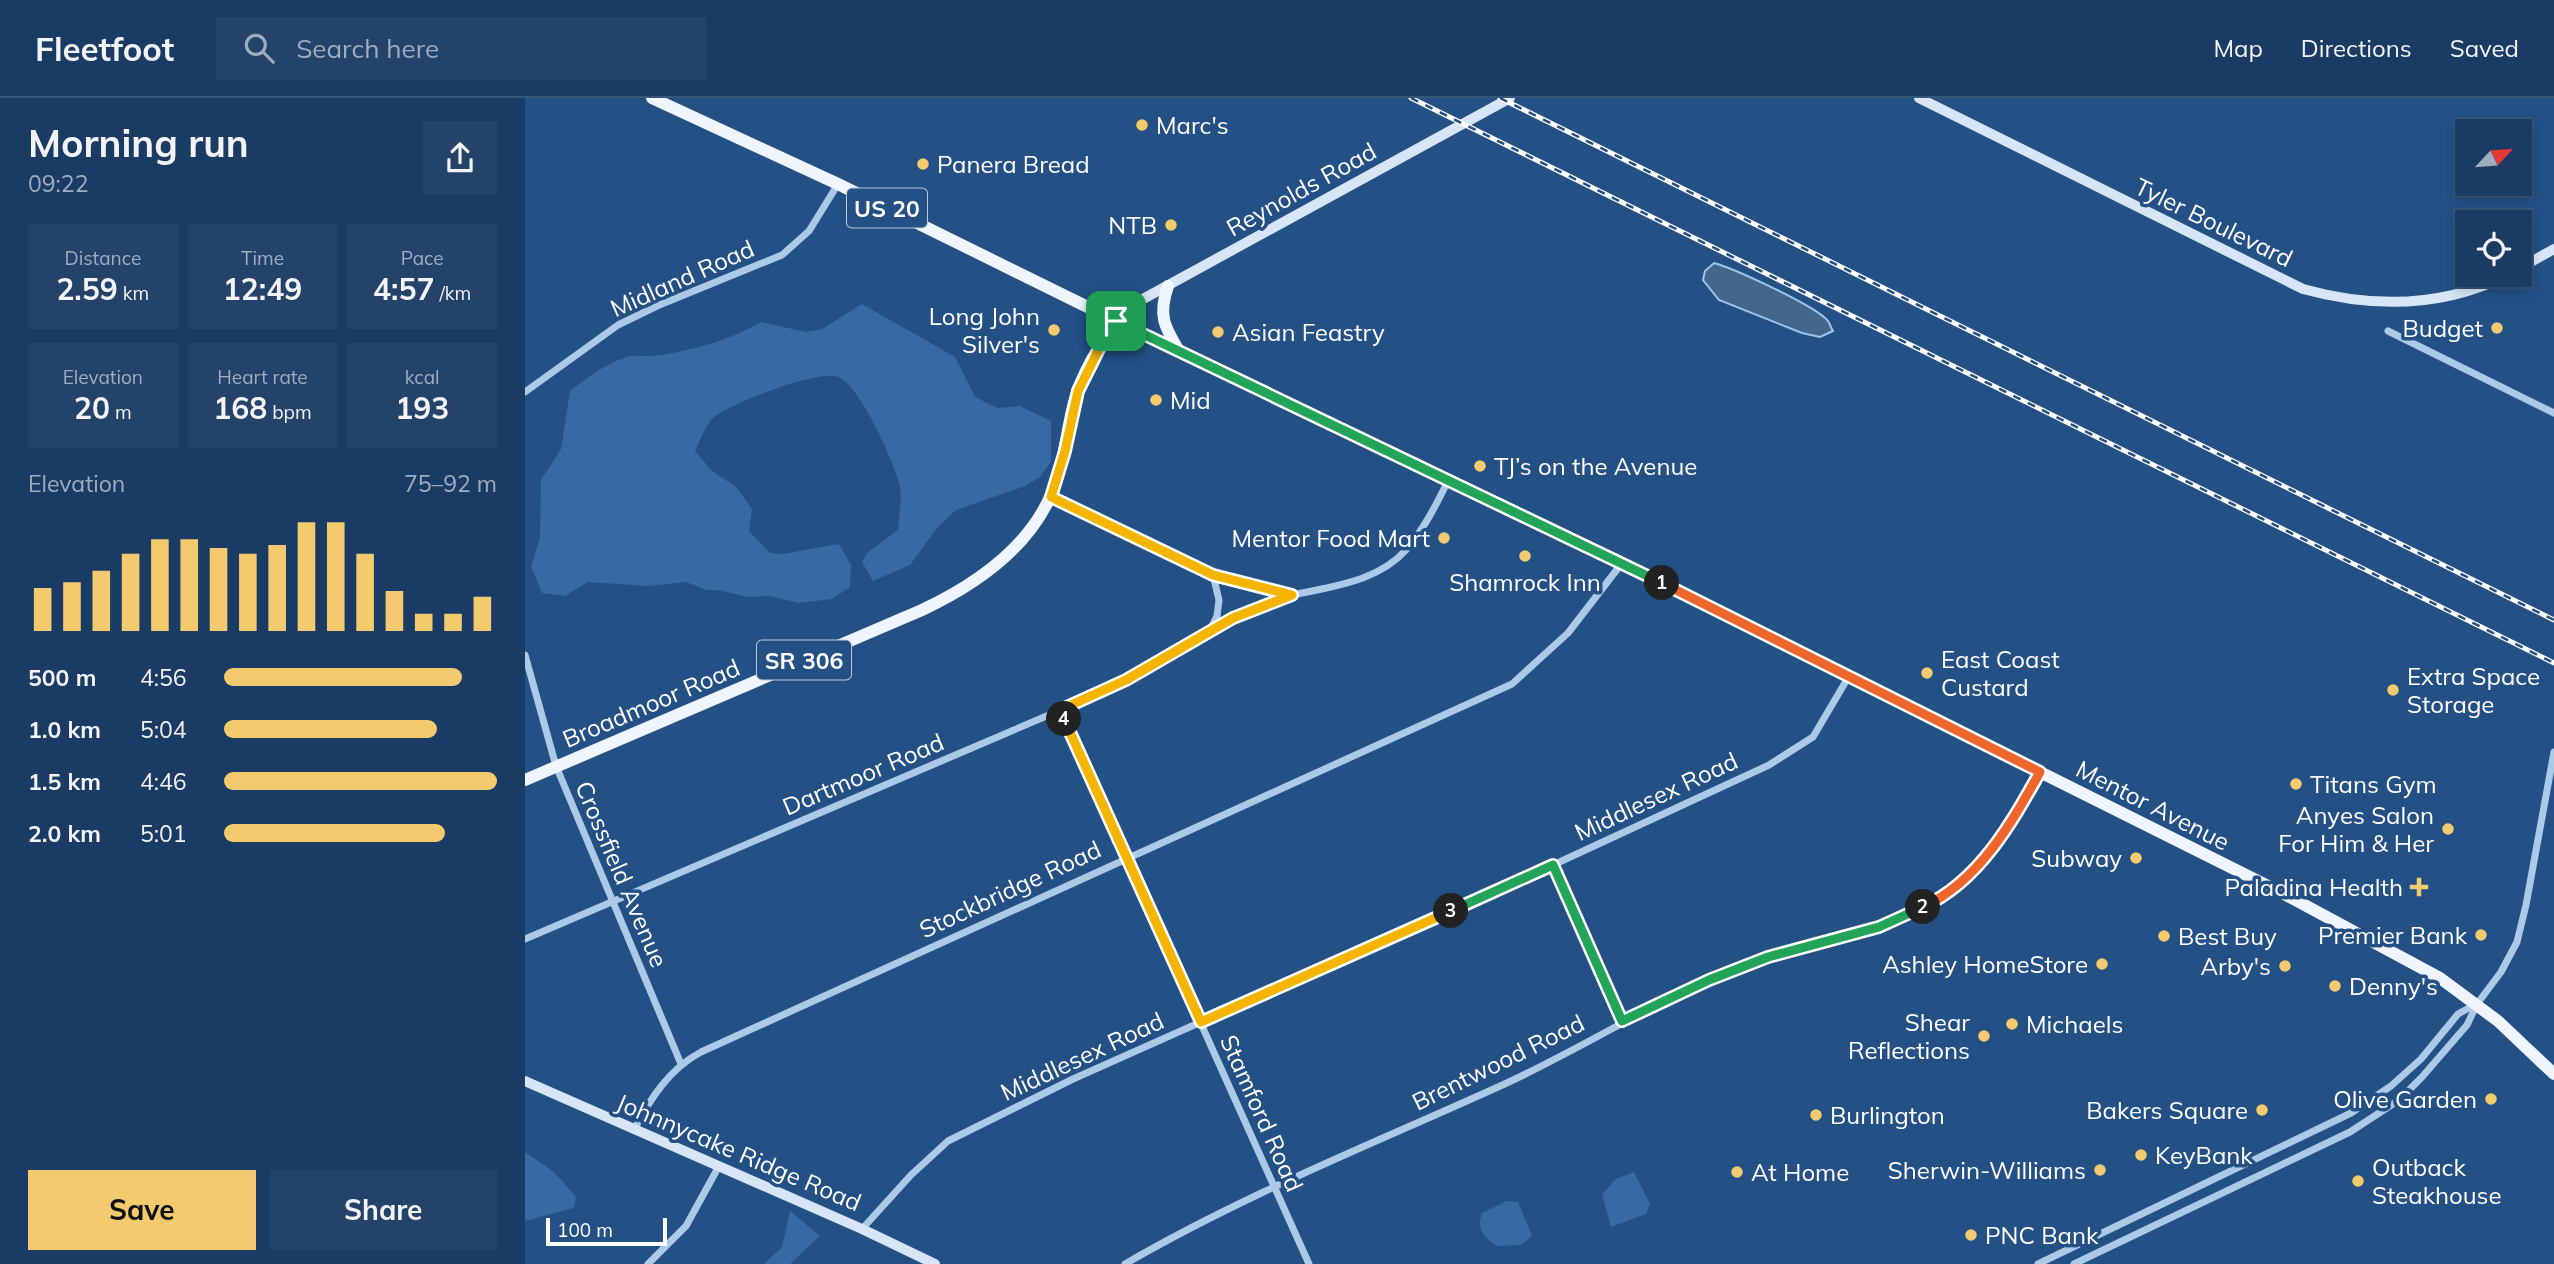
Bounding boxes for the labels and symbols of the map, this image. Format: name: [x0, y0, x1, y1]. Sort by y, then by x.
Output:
place label: Marc's: [1156, 110, 1229, 140]
marker: Marc's: [1134, 117, 1150, 133]
north arrow: [2455, 119, 2532, 196]
street label: Reynolds Road: [1221, 135, 1381, 243]
place label: Panera Bread: [937, 149, 1090, 179]
marker: Panera Bread: [915, 156, 931, 172]
street label: Tyler Boulevard: [2130, 171, 2298, 273]
road number: US 20: [847, 188, 927, 228]
place label: NTB: [1108, 210, 1157, 240]
marker: NTB: [1163, 217, 1179, 233]
street label: Midland Road: [605, 233, 759, 323]
pin: [1086, 291, 1146, 351]
place label: Long John Silver's: [929, 301, 1040, 359]
place label: Budget: [2403, 313, 2483, 343]
place label: Asian Feastry: [1232, 317, 1385, 347]
marker: Budget: [2489, 320, 2505, 336]
marker: Long John Silver's: [1046, 322, 1062, 338]
marker: Asian Feastry: [1210, 324, 1226, 340]
place label: Mid: [1170, 385, 1211, 415]
marker: Mid: [1148, 392, 1164, 408]
place label: TJ’s on the Avenue: [1494, 451, 1697, 481]
marker: TJ’s on the Avenue: [1472, 458, 1488, 474]
place label: Mentor Food Mart: [1231, 523, 1430, 553]
marker: Mentor Food Mart: [1436, 530, 1452, 546]
marker: Shamrock Inn: [1517, 548, 1533, 564]
pin: 1: [1645, 566, 1679, 601]
place label: Shamrock Inn: [1449, 567, 1601, 597]
road number: SR 306: [757, 640, 851, 680]
place label: East Coast Custard: [1941, 644, 2060, 702]
street label: Broadmoor Road: [558, 652, 744, 754]
place label: Extra Space Storage: [2407, 661, 2540, 719]
marker: East Coast Custard: [1919, 665, 1935, 681]
marker: Extra Space Storage: [2385, 682, 2401, 698]
pin: 4: [1047, 702, 1081, 736]
street label: Dartmoor Road: [778, 727, 948, 821]
street label: Middlesex Road: [1570, 745, 1742, 847]
street label: Mentor Avenue: [2071, 753, 2235, 857]
place label: Titans Gym: [2310, 769, 2437, 799]
street label: Crossfield Avenue: [569, 776, 675, 972]
marker: Titans Gym: [2288, 776, 2304, 792]
place label: Anyes Salon For Him & Her: [2278, 800, 2434, 858]
marker: Anyes Salon For Him & Her: [2440, 821, 2456, 837]
street label: Stockbridge Road: [914, 834, 1106, 944]
place label: Subway: [2031, 843, 2122, 873]
marker: Subway: [2128, 850, 2144, 866]
place label: Paladina Health: [2225, 872, 2403, 902]
marker: Paladina Health: [2409, 877, 2429, 897]
pin: 2: [1905, 890, 1941, 924]
pin: 3: [1433, 894, 1469, 928]
place label: Premier Bank: [2318, 920, 2468, 950]
place label: Best Buy: [2178, 921, 2277, 951]
marker: Premier Bank: [2473, 927, 2489, 943]
marker: Best Buy: [2156, 928, 2172, 944]
place label: Ashley HomeStore: [1882, 949, 2088, 979]
place label: Arby's: [2200, 951, 2271, 981]
marker: Ashley HomeStore: [2094, 956, 2110, 972]
marker: Arby's: [2277, 958, 2293, 974]
place label: Denny's: [2349, 971, 2438, 1001]
marker: Denny's: [2327, 978, 2343, 994]
street label: Middlesex Road: [996, 1005, 1168, 1107]
street label: Brentwood Road: [1407, 1007, 1589, 1117]
place label: Shear Reflections: [1848, 1007, 1970, 1065]
place label: Michaels: [2026, 1009, 2123, 1039]
marker: Michaels: [2004, 1016, 2020, 1032]
marker: Shear Reflections: [1976, 1028, 1992, 1044]
street label: Stamford Road: [1214, 1030, 1310, 1196]
place label: Olive Garden: [2333, 1084, 2477, 1114]
street label: Johnnycake Ridge Road: [612, 1087, 866, 1217]
marker: Olive Garden: [2483, 1091, 2499, 1107]
place label: Bakers Square: [2086, 1095, 2248, 1125]
place label: Burlington: [1830, 1100, 1945, 1130]
marker: Bakers Square: [2254, 1102, 2270, 1118]
marker: Burlington: [1808, 1107, 1824, 1123]
place label: KeyBank: [2155, 1140, 2253, 1170]
marker: KeyBank: [2133, 1147, 2149, 1163]
place label: Outback Steakhouse: [2372, 1152, 2502, 1210]
place label: Sherwin-Williams: [1888, 1155, 2086, 1185]
place label: At Home: [1751, 1157, 1849, 1187]
marker: Sherwin-Williams: [2092, 1162, 2108, 1178]
marker: At Home: [1729, 1164, 1745, 1180]
marker: Outback Steakhouse: [2350, 1173, 2366, 1189]
scale bar: [546, 1215, 667, 1247]
place label: PNC Bank: [1985, 1220, 2099, 1250]
marker: PNC Bank: [1963, 1227, 1979, 1243]

